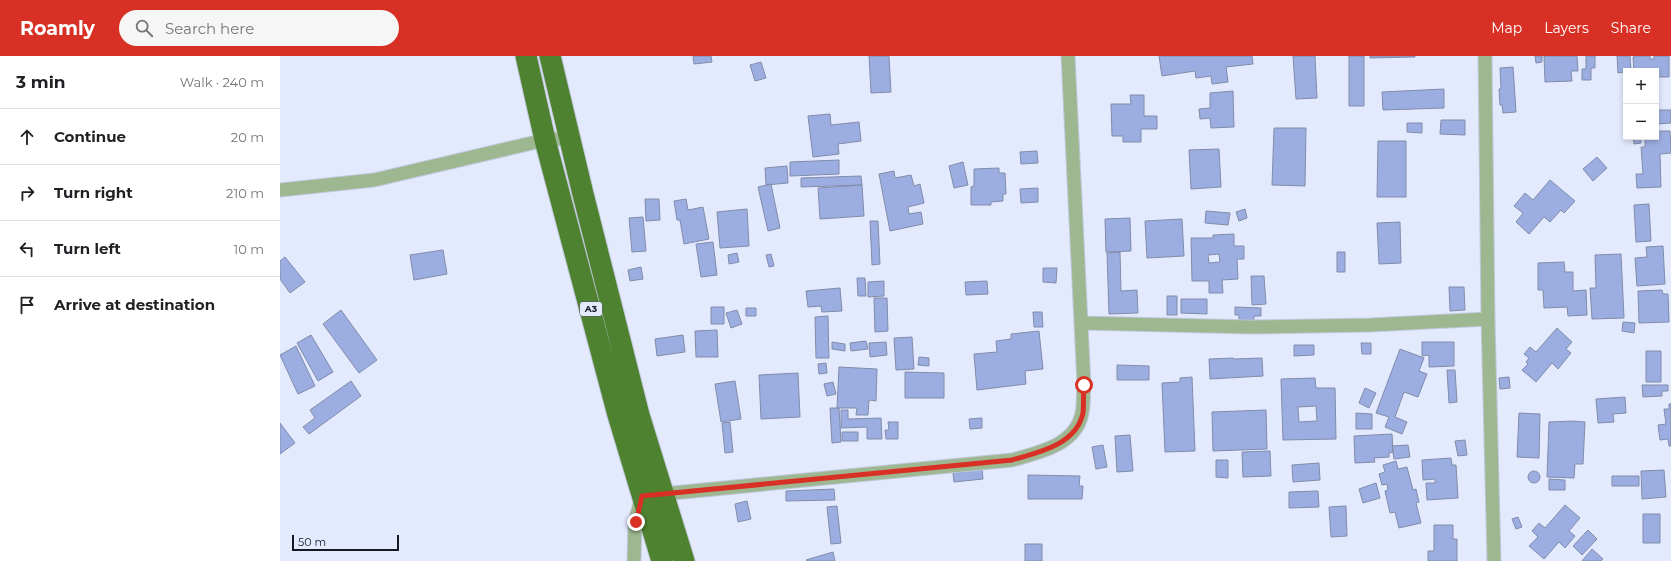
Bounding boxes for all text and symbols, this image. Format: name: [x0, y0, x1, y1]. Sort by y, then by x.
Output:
search box: [119, 10, 399, 46]
text: Roamly: [20, 17, 95, 40]
icon: search: [133, 17, 155, 39]
text: Search here: [165, 19, 254, 38]
text: Map: [1491, 19, 1522, 37]
text: Layers: [1544, 19, 1589, 37]
text: Share: [1611, 19, 1651, 37]
map controls: [1623, 68, 1659, 140]
button: +: [1623, 68, 1659, 104]
text: 3 min: [16, 72, 66, 92]
text: Walk · 240 m: [180, 74, 264, 90]
button: −: [1623, 104, 1659, 140]
icon: ahead: [16, 126, 38, 148]
text: Continue: [54, 127, 126, 146]
text: 20 m: [231, 129, 264, 145]
icon: right: [16, 182, 38, 204]
text: Turn right: [54, 183, 133, 202]
text: 210 m: [226, 185, 264, 201]
icon: left: [16, 238, 38, 260]
text: Turn left: [54, 239, 121, 258]
text: 10 m: [234, 241, 264, 257]
icon: arrive: [16, 294, 38, 316]
text: Arrive at destination: [54, 295, 215, 314]
road number: A3: [580, 302, 602, 316]
route start: [1075, 376, 1093, 394]
route end: [627, 513, 645, 531]
scale bar: [292, 533, 399, 552]
text: 50 m: [298, 535, 326, 549]

